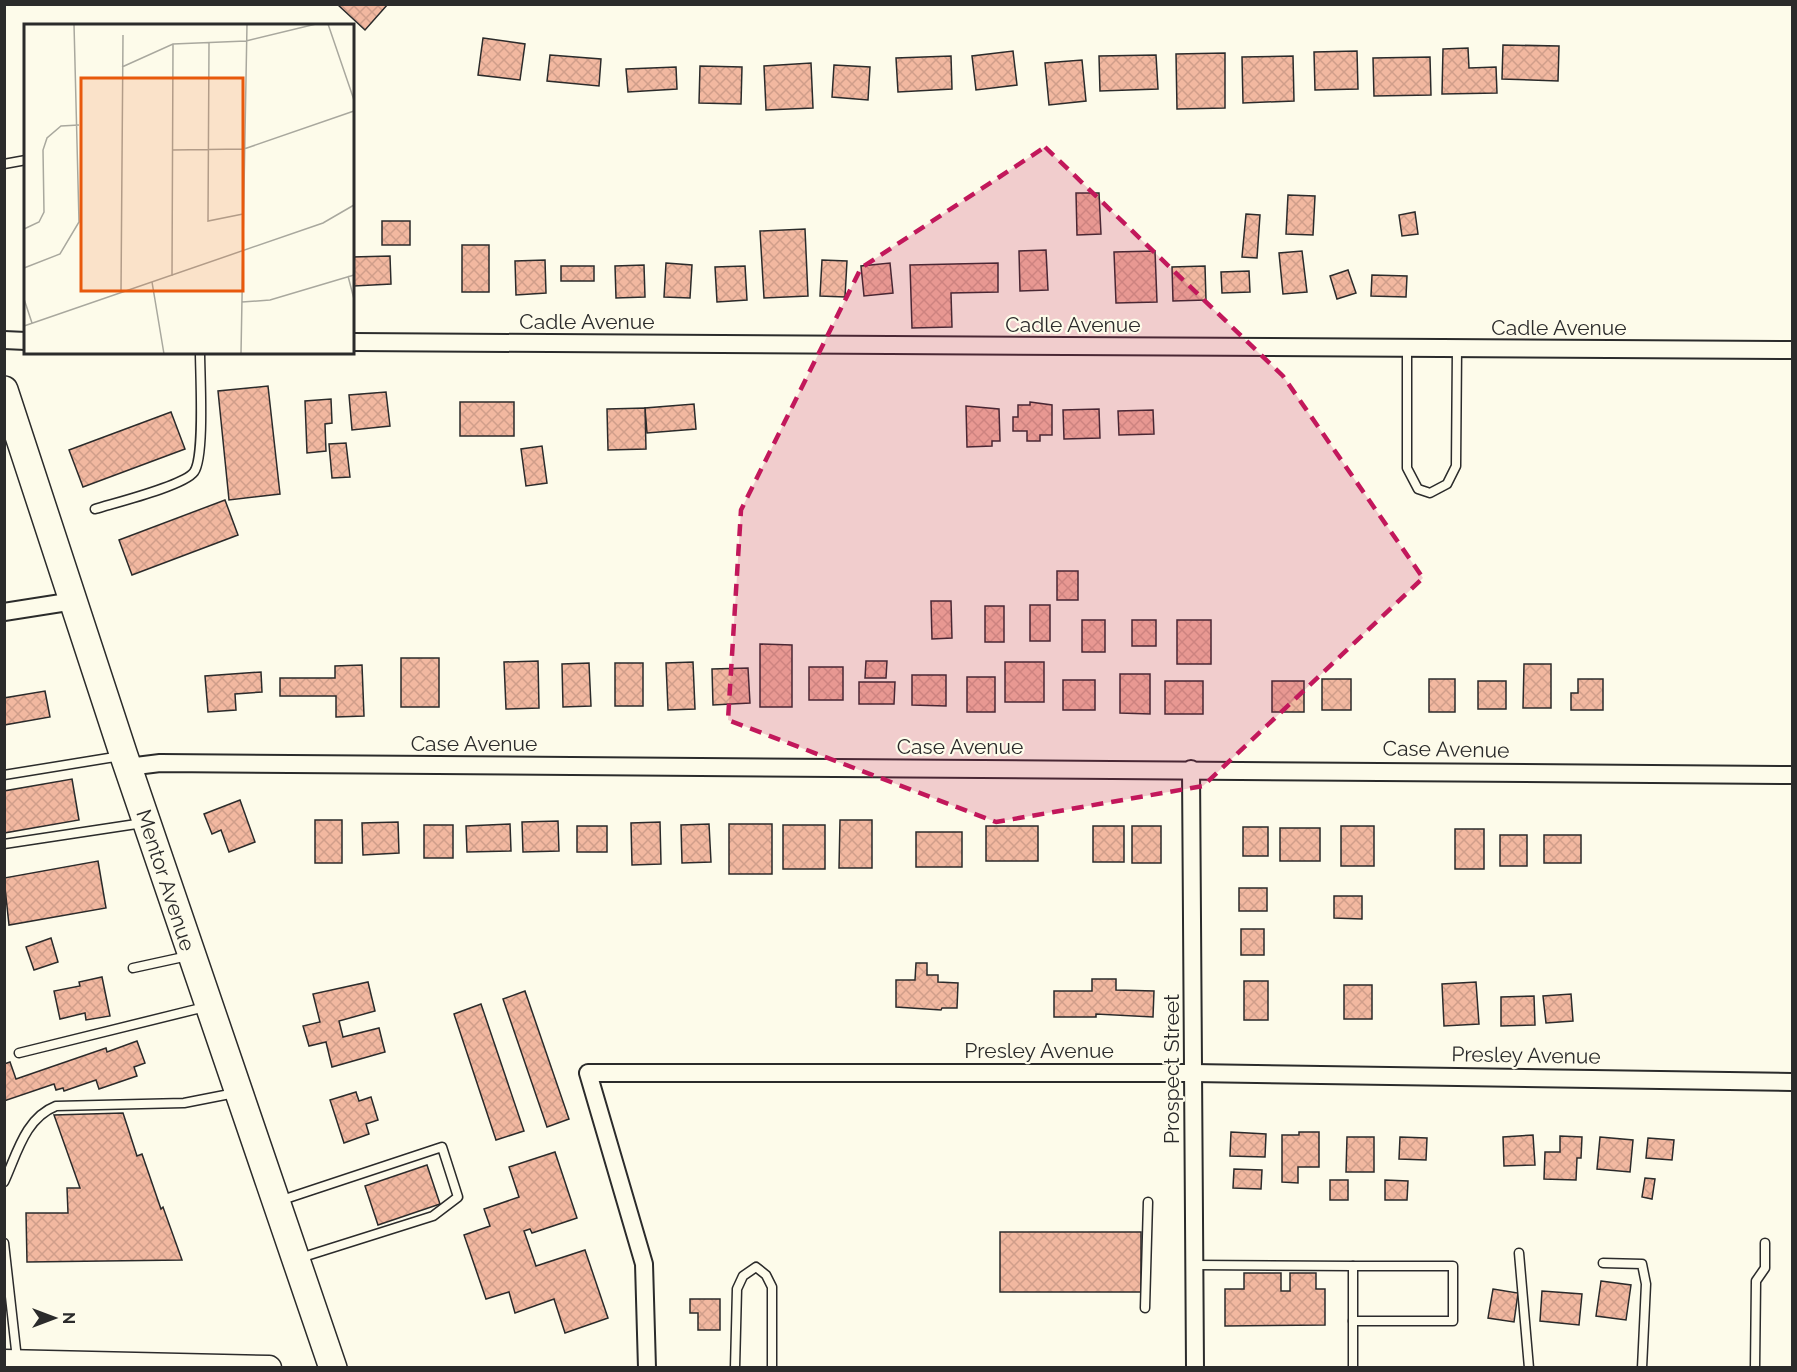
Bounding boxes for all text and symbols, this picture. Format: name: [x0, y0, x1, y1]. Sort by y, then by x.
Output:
inset map: [24, 24, 354, 354]
street label: Cadle Avenue: [519, 309, 655, 334]
street label: Cadle Avenue: [1005, 312, 1141, 337]
street label: Cadle Avenue: [1491, 315, 1627, 340]
street label: Case Avenue: [411, 731, 537, 756]
street label: Case Avenue: [897, 734, 1023, 759]
street label: Case Avenue: [1382, 735, 1510, 763]
street label: Mentor Avenue: [131, 806, 201, 954]
street label: Prospect Street: [1159, 994, 1184, 1144]
street label: Presley Avenue: [964, 1038, 1114, 1063]
street label: Presley Avenue: [1451, 1041, 1601, 1069]
north arrow: [24, 1288, 84, 1348]
text: N: [59, 1312, 78, 1324]

